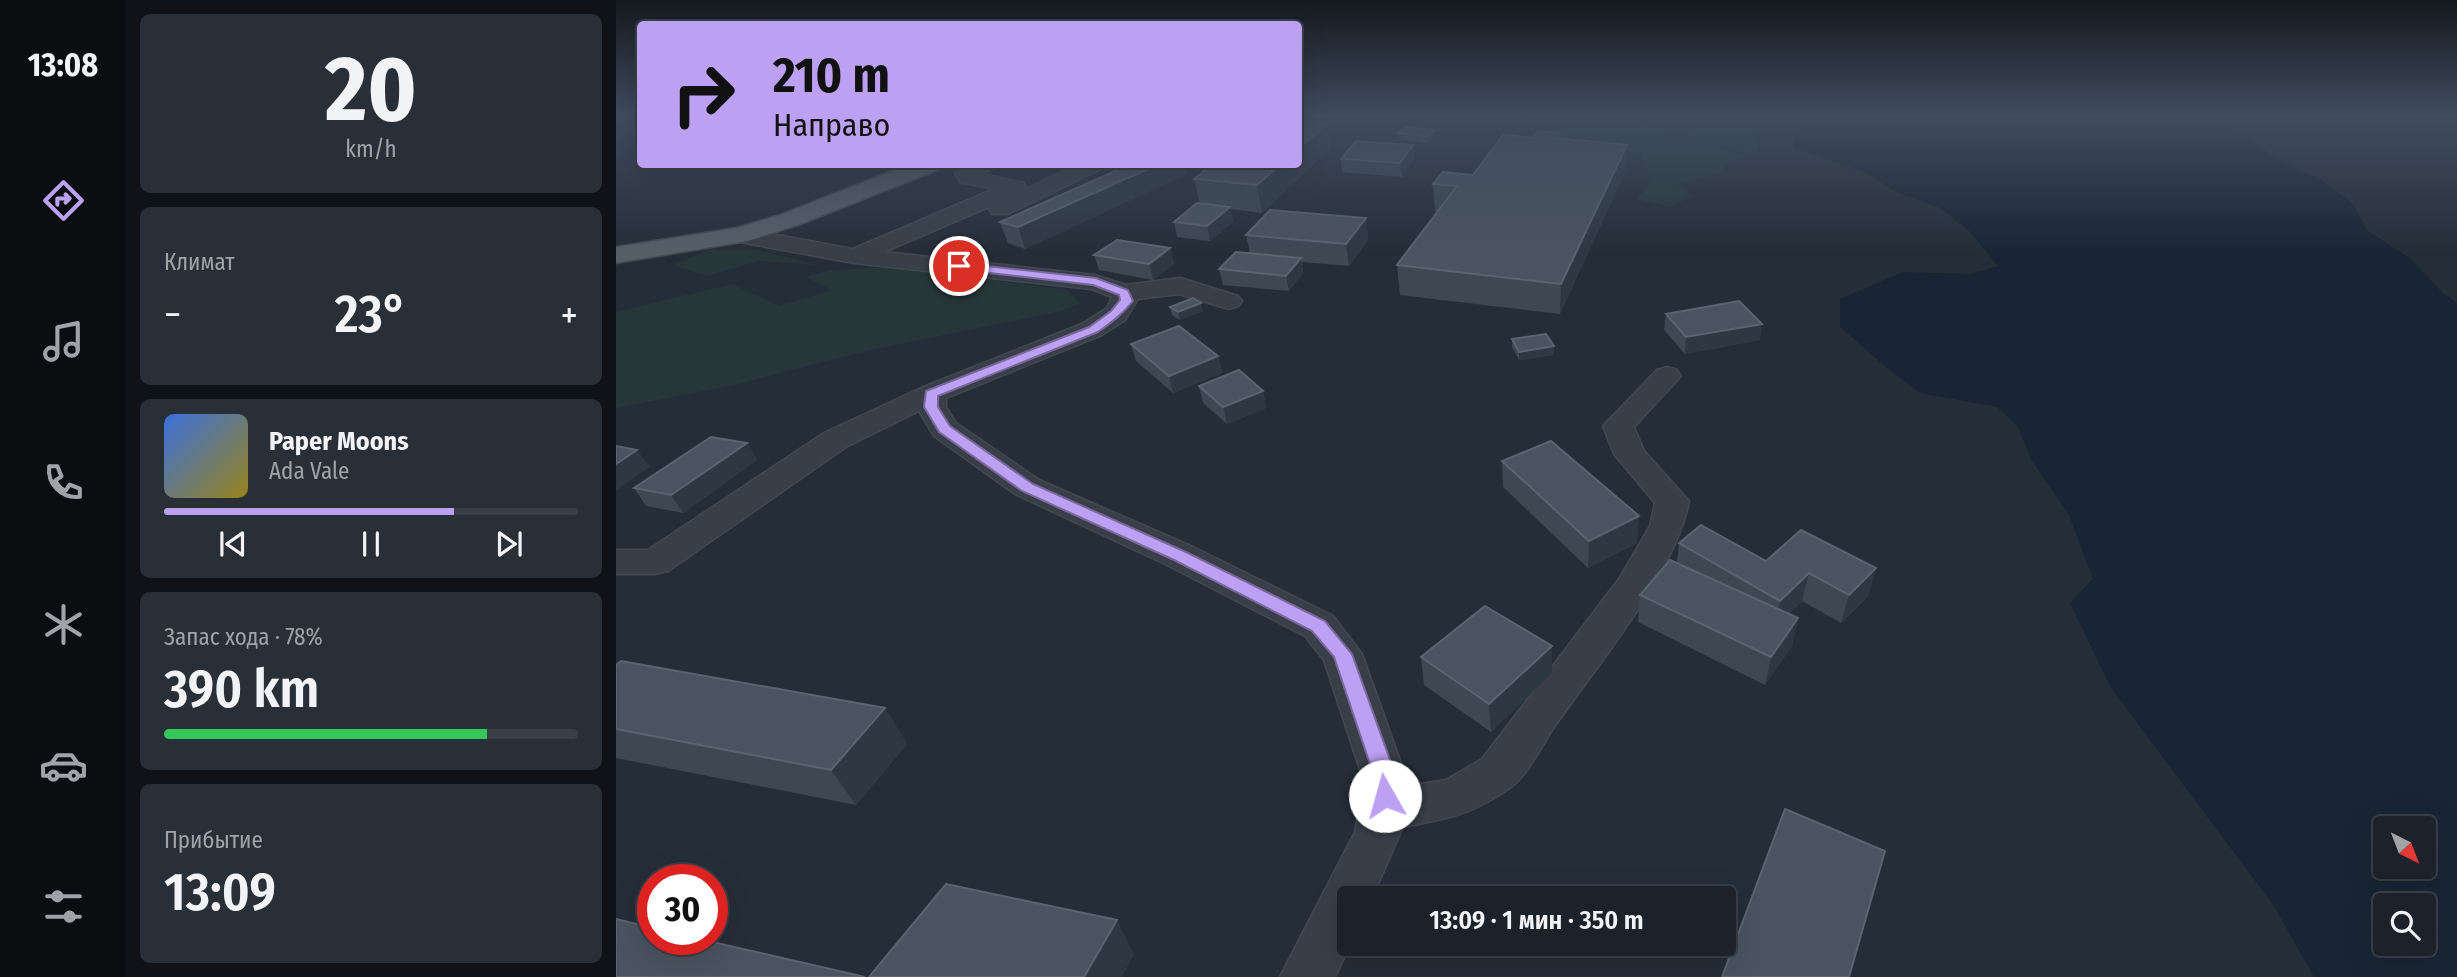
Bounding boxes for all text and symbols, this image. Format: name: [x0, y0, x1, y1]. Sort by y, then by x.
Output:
text: 20: [325, 35, 417, 144]
text: 13:08: [28, 46, 98, 84]
text: 210 m: [773, 46, 890, 105]
icon: right: [658, 49, 749, 140]
text: Направо: [773, 106, 890, 144]
text: km/h: [345, 135, 397, 163]
icon: directions: [39, 176, 88, 225]
pin: [929, 236, 989, 296]
icon: arrive: [940, 247, 978, 285]
text: Климат: [164, 248, 235, 276]
text: 23°: [335, 283, 407, 346]
text: −: [164, 292, 181, 338]
text: +: [561, 292, 578, 338]
icon: music: [39, 317, 88, 366]
text: Paper Moons: [269, 426, 409, 457]
text: Ada Vale: [269, 457, 349, 485]
icon: phone: [39, 458, 88, 507]
icon: previous: [214, 525, 252, 563]
icon: pause: [352, 525, 390, 563]
icon: next: [490, 525, 528, 563]
icon: climate: [39, 600, 88, 649]
text: Запас хода · 78%: [164, 623, 323, 651]
text: 390 km: [164, 658, 319, 721]
icon: car: [39, 741, 88, 790]
position arrow: [1348, 759, 1422, 833]
north arrow: [2373, 816, 2436, 878]
map controls: [2373, 816, 2436, 956]
text: Прибытие: [164, 826, 263, 854]
text: 13:09: [164, 861, 276, 924]
speed limit sign: 30: [637, 864, 728, 955]
icon: filters: [39, 882, 88, 931]
button: search: [2373, 893, 2436, 956]
text: 13:09 · 1 мин · 350 m: [1429, 905, 1644, 936]

